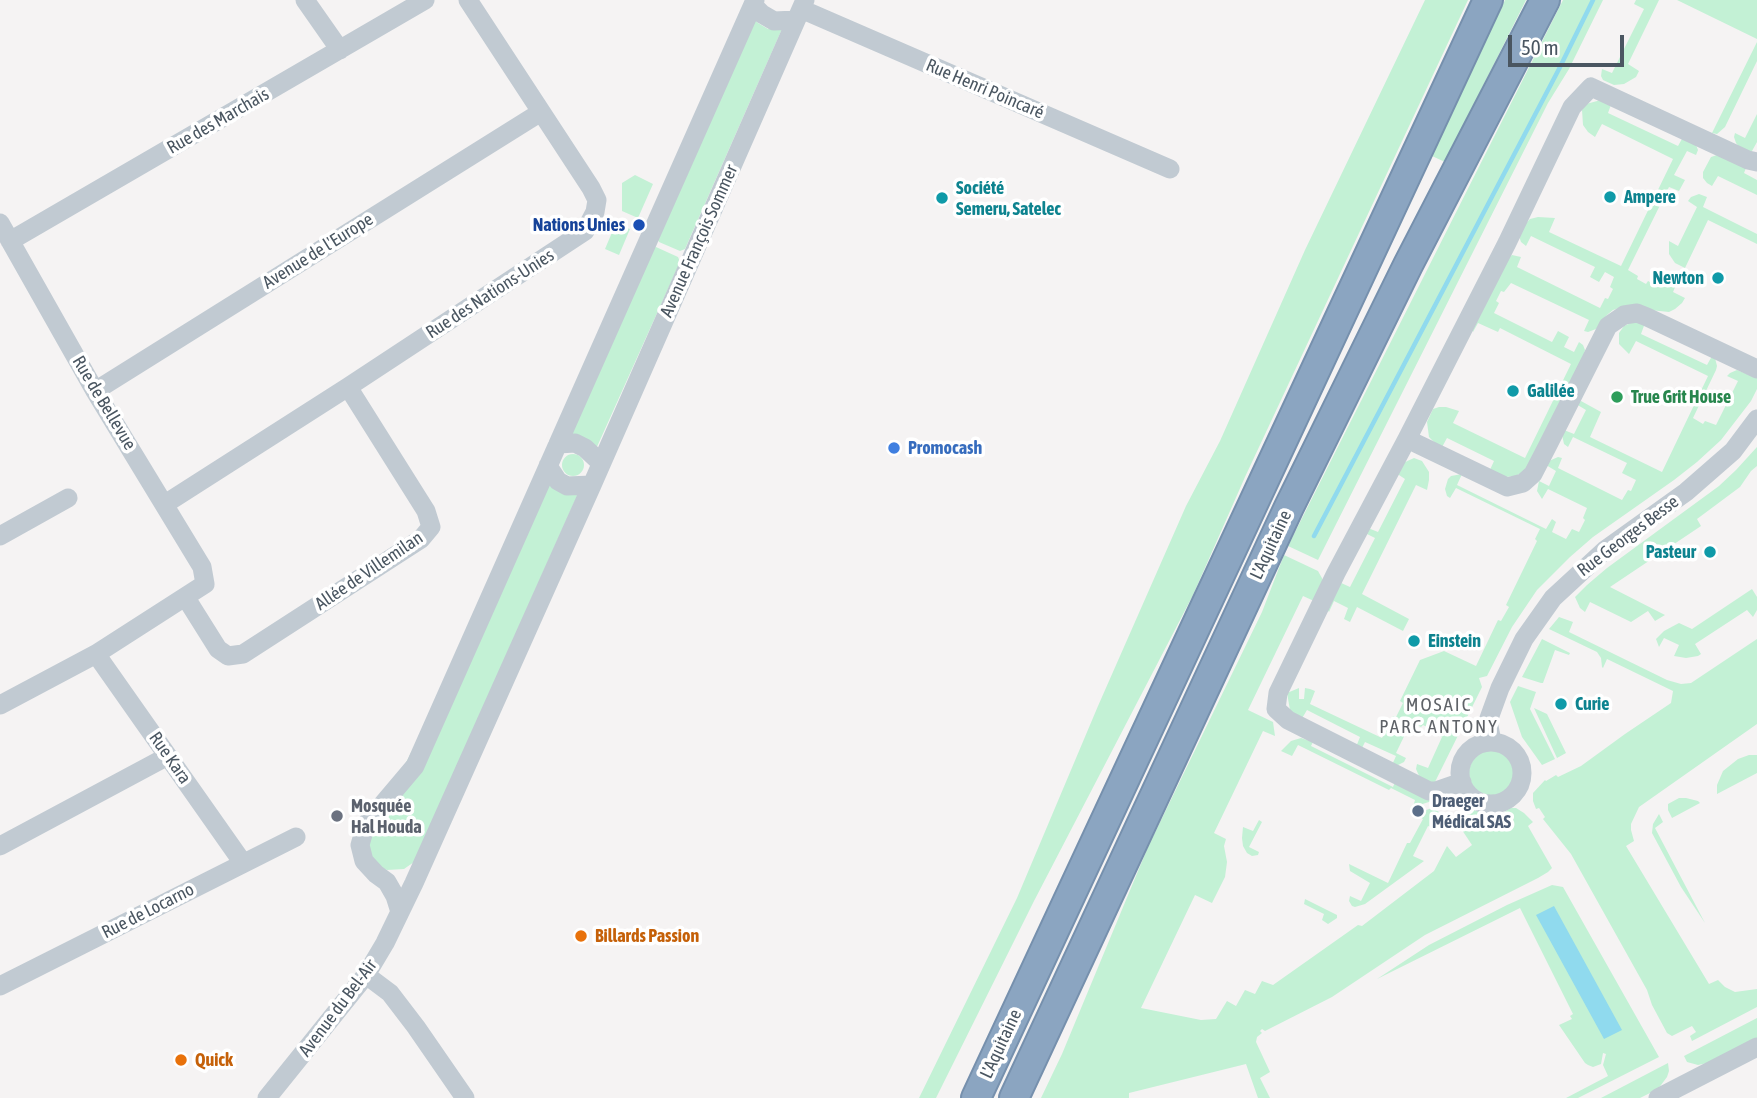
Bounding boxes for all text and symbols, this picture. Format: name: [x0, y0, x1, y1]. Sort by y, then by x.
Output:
scale bar: [1512, 21, 1628, 65]
text: 50 m: [1521, 35, 1559, 59]
street label: Rue Henri Poincaré: [923, 54, 1047, 124]
street label: Rue des Marchais: [163, 83, 273, 159]
street label: Avenue François Sommer: [656, 161, 742, 321]
place label: Société Semeru, Satelec: [956, 177, 1061, 220]
place label: Ampere: [1624, 186, 1676, 208]
marker: Ampere: [1602, 189, 1618, 205]
marker: Société Semeru, Satelec: [934, 190, 950, 206]
street label: Avenue de l'Europe: [259, 208, 377, 294]
place label: Nations Unies: [533, 214, 625, 236]
marker: Nations Unies: [631, 217, 647, 233]
street label: Rue des Nations-Unies: [422, 245, 558, 343]
place label: Newton: [1652, 267, 1704, 289]
marker: Newton: [1710, 270, 1726, 286]
street label: Rue de Bellevue: [67, 352, 141, 454]
place label: Galilée: [1527, 380, 1575, 402]
marker: Galilée: [1505, 383, 1521, 399]
place label: True Grit House: [1631, 386, 1731, 408]
marker: True Grit House: [1609, 389, 1625, 405]
place label: Promocash: [908, 437, 982, 459]
marker: Promocash: [886, 440, 902, 456]
street label: Rue Georges Besse: [1573, 491, 1683, 581]
street label: L'Aquitaine: [1246, 507, 1296, 583]
street label: Allée de Villemilan: [311, 527, 427, 615]
place label: Pasteur: [1646, 541, 1696, 563]
marker: Pasteur: [1702, 544, 1718, 560]
place label: Einstein: [1428, 630, 1481, 652]
marker: Einstein: [1406, 633, 1422, 649]
place label: Curie: [1575, 693, 1609, 715]
district label: MOSAIC PARC ANTONY: [1381, 694, 1497, 738]
marker: Curie: [1553, 696, 1569, 712]
street label: Rue Kara: [144, 728, 196, 788]
place label: Draeger Médical SAS: [1432, 790, 1511, 832]
place label: Mosquée Hal Houda: [351, 795, 422, 838]
marker: Draeger Médical SAS: [1410, 803, 1426, 819]
marker: Mosquée Hal Houda: [329, 808, 345, 824]
street label: Rue de Locarno: [98, 879, 198, 943]
place label: Billards Passion: [595, 925, 699, 947]
marker: Billards Passion: [573, 928, 589, 944]
street label: Avenue du Bel-Air: [294, 955, 382, 1061]
street label: L'Aquitaine: [976, 1006, 1026, 1082]
place label: Quick: [195, 1049, 233, 1071]
marker: Quick: [173, 1052, 189, 1068]

